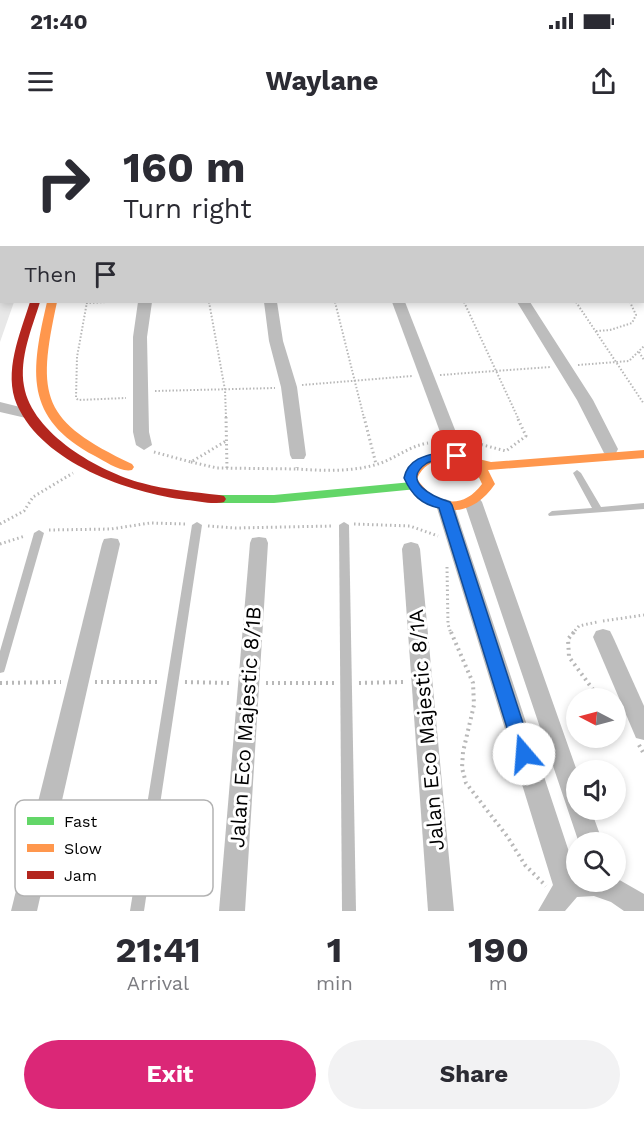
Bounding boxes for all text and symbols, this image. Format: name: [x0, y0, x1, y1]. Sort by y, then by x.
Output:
text: 21:40: [30, 9, 88, 34]
icon: menu: [24, 65, 57, 98]
text: Waylane: [266, 65, 378, 97]
icon: share: [587, 65, 620, 98]
text: 160 m: [123, 143, 246, 192]
icon: right: [24, 144, 102, 222]
text: Turn right: [123, 193, 252, 225]
icon: arrive: [89, 258, 122, 291]
text: Then: [24, 262, 77, 287]
pin: [431, 430, 482, 481]
icon: arrive: [440, 439, 473, 472]
street label: Jalan Eco Majestic 8/1B: [224, 605, 266, 849]
street label: Jalan Eco Majestic 8/1A: [403, 608, 449, 852]
north arrow: [566, 688, 626, 748]
map controls: [566, 688, 626, 892]
position arrow: [492, 722, 556, 786]
button: sound: [566, 760, 626, 820]
legend: [15, 800, 213, 896]
text: Fast: [64, 812, 97, 831]
button: search: [566, 832, 626, 892]
text: Slow: [64, 839, 102, 858]
text: Jam: [64, 866, 97, 885]
text: 21:41: [115, 929, 201, 971]
text: 1: [327, 929, 342, 971]
text: 190: [468, 929, 529, 971]
text: Arrival: [127, 971, 189, 995]
text: min: [316, 971, 353, 995]
text: m: [489, 971, 508, 995]
button: Exit: [24, 1040, 316, 1109]
button: Share: [328, 1040, 620, 1109]

